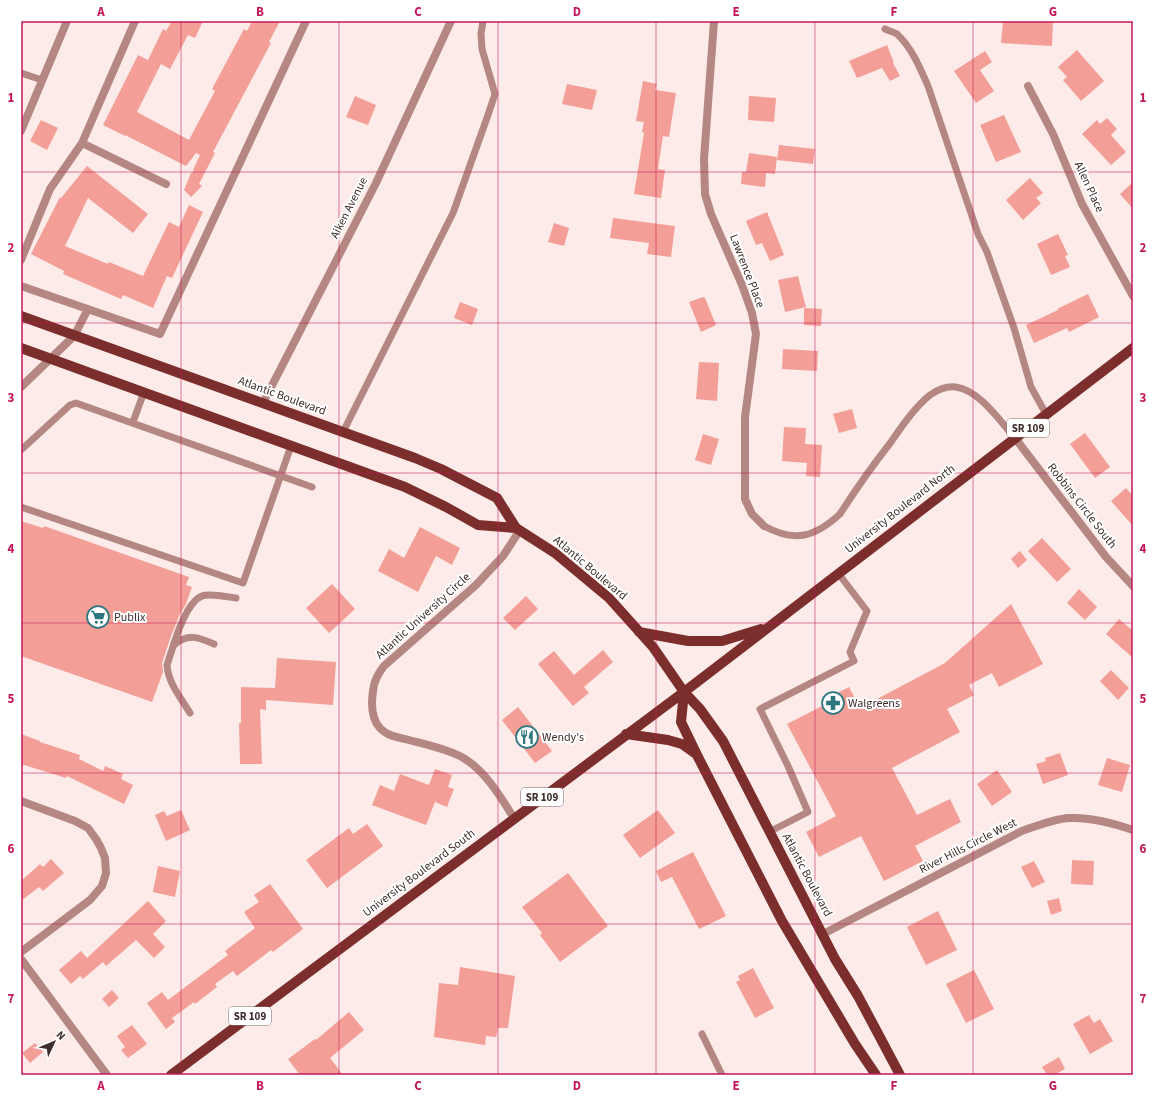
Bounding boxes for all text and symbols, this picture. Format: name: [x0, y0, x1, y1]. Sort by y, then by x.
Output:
text: A: [96, 3, 105, 21]
text: B: [256, 3, 264, 21]
text: C: [414, 3, 422, 21]
text: D: [573, 3, 581, 21]
text: E: [732, 3, 740, 21]
text: F: [891, 3, 898, 21]
text: G: [1049, 3, 1057, 21]
text: 1: [8, 89, 15, 107]
text: 1: [1140, 89, 1147, 107]
street label: Allen Place: [1070, 159, 1108, 215]
street label: Aiken Avenue: [326, 174, 372, 242]
street label: Lawrence Place: [725, 232, 769, 310]
text: 2: [8, 239, 15, 257]
text: 2: [1140, 239, 1147, 257]
street label: Atlantic Boulevard: [236, 372, 328, 420]
text: 3: [8, 389, 15, 407]
text: 3: [1140, 389, 1147, 407]
road number: SR 109: [1007, 419, 1049, 437]
street label: Robbins Circle South: [1043, 460, 1121, 552]
street label: University Boulevard North: [841, 461, 959, 557]
street label: Atlantic Boulevard: [549, 532, 631, 604]
text: 4: [8, 540, 15, 558]
text: 4: [1140, 540, 1147, 558]
street label: Atlantic University Circle: [372, 569, 474, 663]
supermarket icon: Publix: [85, 604, 111, 630]
place label: Publix: [114, 609, 146, 626]
text: 5: [8, 690, 15, 708]
pharmacy icon: Walgreens: [820, 690, 846, 716]
text: 5: [1140, 690, 1147, 708]
place label: Walgreens: [848, 695, 900, 712]
restaurant icon: Wendy's: [514, 724, 540, 750]
place label: Wendy's: [542, 729, 584, 746]
road number: SR 109: [521, 788, 563, 806]
street label: River Hills Circle West: [916, 814, 1020, 878]
street label: University Boulevard South: [359, 825, 479, 921]
street label: Atlantic Boulevard: [778, 830, 836, 920]
text: 6: [8, 840, 15, 858]
text: 6: [1140, 840, 1147, 858]
text: 7: [8, 990, 15, 1008]
text: 7: [1140, 990, 1147, 1008]
road number: SR 109: [229, 1007, 271, 1025]
north arrow: [34, 1022, 74, 1062]
text: N: [53, 1028, 69, 1043]
text: A: [96, 1077, 105, 1095]
text: B: [256, 1077, 264, 1095]
text: C: [414, 1077, 422, 1095]
text: D: [573, 1077, 581, 1095]
text: E: [732, 1077, 740, 1095]
text: F: [891, 1077, 898, 1095]
text: G: [1049, 1077, 1057, 1095]

